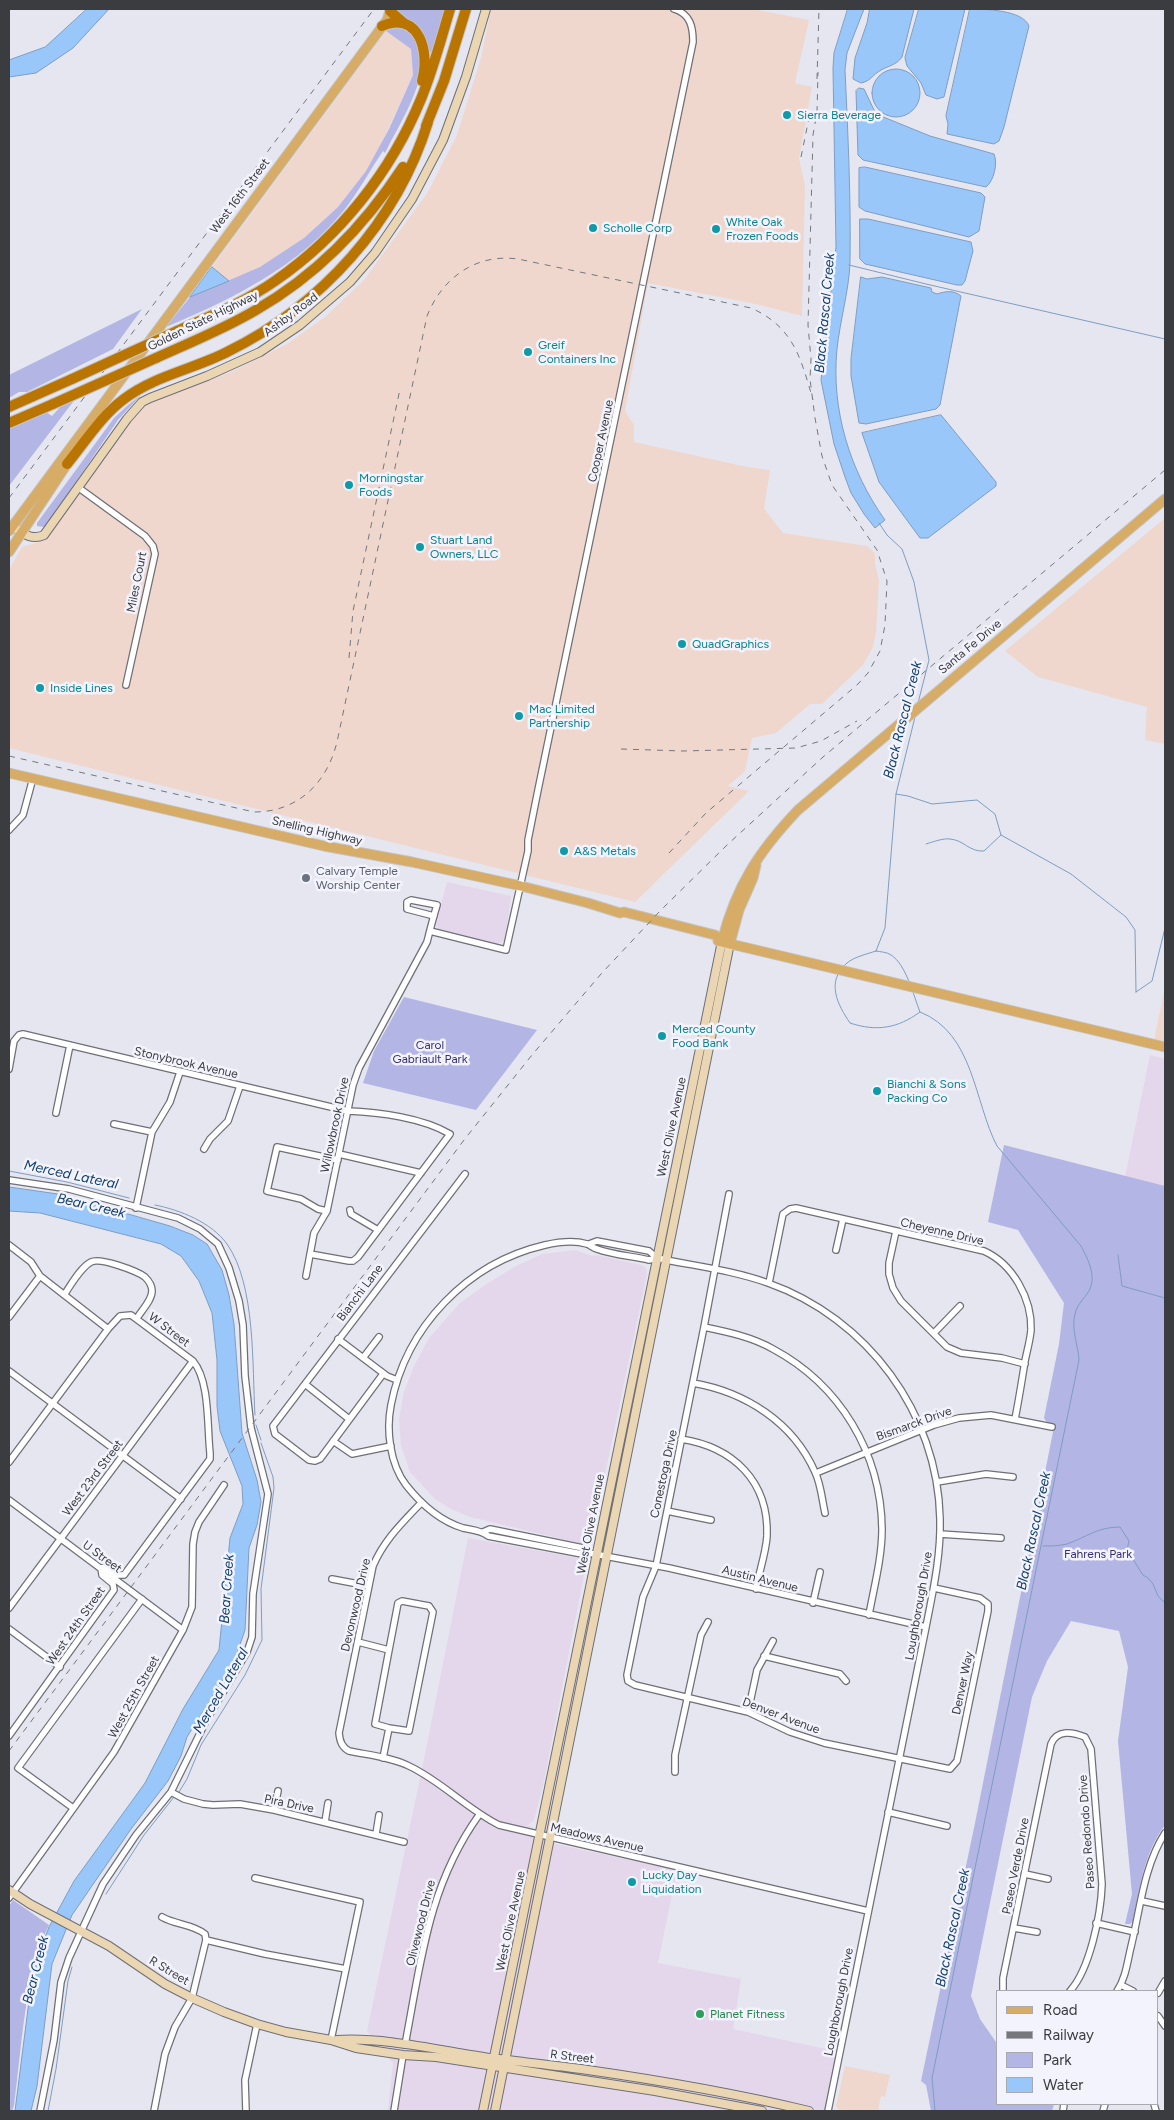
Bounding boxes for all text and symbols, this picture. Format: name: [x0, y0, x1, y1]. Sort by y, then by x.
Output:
place label: Sierra Beverage: [797, 108, 881, 122]
marker: Sierra Beverage: [781, 109, 793, 121]
street label: West 16th Street: [207, 156, 273, 236]
place label: White Oak Frozen Foods: [726, 215, 799, 243]
place label: Scholle Corp: [603, 221, 672, 235]
marker: Scholle Corp: [587, 222, 599, 234]
marker: White Oak Frozen Foods: [710, 223, 722, 235]
water label: Black Rascal Creek: [811, 252, 839, 374]
street label: Golden State Highway: [145, 288, 261, 354]
street label: Ashby Road: [261, 290, 321, 340]
place label: Greif Containers Inc: [538, 338, 616, 366]
marker: Greif Containers Inc: [522, 346, 534, 358]
street label: Cooper Avenue: [585, 399, 617, 483]
place label: Morningstar Foods: [359, 471, 424, 499]
marker: Morningstar Foods: [343, 479, 355, 491]
place label: Stuart Land Owners, LLC: [430, 533, 498, 561]
marker: Stuart Land Owners, LLC: [414, 541, 426, 553]
street label: Miles Court: [124, 550, 150, 614]
street label: Santa Fe Drive: [936, 617, 1004, 677]
place label: QuadGraphics: [692, 637, 769, 651]
marker: QuadGraphics: [676, 638, 688, 650]
water label: Black Rascal Creek: [880, 659, 926, 781]
place label: Inside Lines: [50, 681, 113, 695]
marker: Inside Lines: [34, 682, 46, 694]
place label: Mac Limited Partnership: [529, 702, 595, 730]
marker: Mac Limited Partnership: [513, 710, 525, 722]
street label: Snelling Highway: [270, 814, 364, 848]
place label: A&S Metals: [574, 844, 636, 858]
marker: A&S Metals: [558, 845, 570, 857]
place label: Calvary Temple Worship Center: [316, 864, 400, 892]
marker: Calvary Temple Worship Center: [300, 872, 312, 884]
place label: Merced County Food Bank: [672, 1022, 756, 1050]
marker: Merced County Food Bank: [656, 1030, 668, 1042]
park label: Carol Gabriault Park: [393, 1038, 467, 1066]
street label: Stonybrook Avenue: [133, 1044, 239, 1082]
street label: Willowbrook Drive: [318, 1076, 352, 1174]
street label: West Olive Avenue: [654, 1076, 690, 1178]
place label: Bianchi & Sons Packing Co: [887, 1077, 966, 1105]
marker: Bianchi & Sons Packing Co: [871, 1085, 883, 1097]
water label: Merced Lateral: [22, 1157, 120, 1193]
water label: Bear Creek: [55, 1190, 127, 1222]
street label: Cheyenne Drive: [899, 1215, 985, 1249]
street label: Bianchi Lane: [334, 1262, 386, 1324]
street label: W Street: [145, 1310, 193, 1350]
street label: Bismarck Drive: [874, 1404, 954, 1444]
street label: Conestoga Drive: [648, 1429, 680, 1519]
street label: West 23rd Street: [60, 1437, 126, 1519]
water label: Black Rascal Creek: [1013, 1470, 1055, 1592]
street label: West Olive Avenue: [574, 1473, 608, 1575]
street label: U Street: [80, 1538, 124, 1576]
park label: Fahrens Park: [1064, 1547, 1132, 1561]
street label: Loughborough Drive: [902, 1551, 936, 1661]
water label: Bear Creek: [216, 1554, 238, 1624]
street label: Devonwood Drive: [338, 1557, 374, 1653]
street label: Austin Avenue: [720, 1563, 800, 1595]
street label: West 24th Street: [44, 1584, 108, 1668]
water label: Merced Lateral: [190, 1645, 252, 1737]
street label: Denver Way: [949, 1650, 977, 1716]
street label: West 25th Street: [105, 1653, 163, 1741]
street label: Denver Avenue: [740, 1695, 822, 1737]
street label: Paseo Redondo Drive: [1076, 1774, 1098, 1890]
street label: Pira Drive: [263, 1792, 315, 1816]
street label: Paseo Verde Drive: [1000, 1817, 1032, 1915]
street label: Meadows Avenue: [549, 1820, 645, 1856]
water label: Black Rascal Creek: [932, 1867, 974, 1989]
place label: Lucky Day Liquidation: [642, 1868, 702, 1896]
street label: West Olive Avenue: [493, 1870, 529, 1972]
marker: Lucky Day Liquidation: [626, 1876, 638, 1888]
street label: Olivewood Drive: [403, 1878, 439, 1968]
water label: Bear Creek: [19, 1934, 53, 2006]
street label: Loughborough Drive: [821, 1947, 857, 2057]
street label: R Street: [146, 1953, 192, 1989]
legend: [996, 1990, 1159, 2105]
text: Road: [1043, 2001, 1078, 2019]
place label: Planet Fitness: [710, 2007, 785, 2021]
marker: Planet Fitness: [694, 2008, 706, 2020]
text: Railway: [1043, 2026, 1094, 2044]
street label: R Street: [549, 2047, 595, 2067]
text: Park: [1043, 2051, 1072, 2069]
text: Water: [1043, 2076, 1083, 2094]

